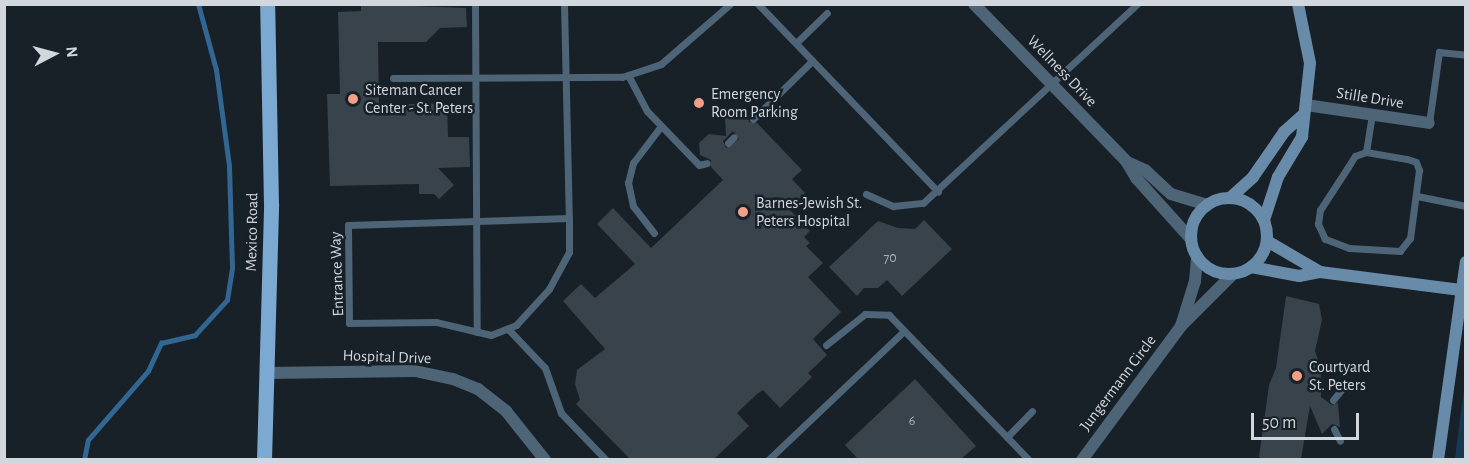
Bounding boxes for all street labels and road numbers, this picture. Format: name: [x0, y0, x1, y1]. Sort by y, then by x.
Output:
street label: Wellness Drive: [1023, 31, 1101, 111]
street label: Stille Drive: [1335, 83, 1405, 113]
street label: Mexico Road: [242, 192, 262, 272]
street label: Entrance Way: [326, 231, 348, 317]
street label: Jungermann Circle: [1076, 331, 1160, 435]
street label: Hospital Drive: [342, 346, 432, 368]

